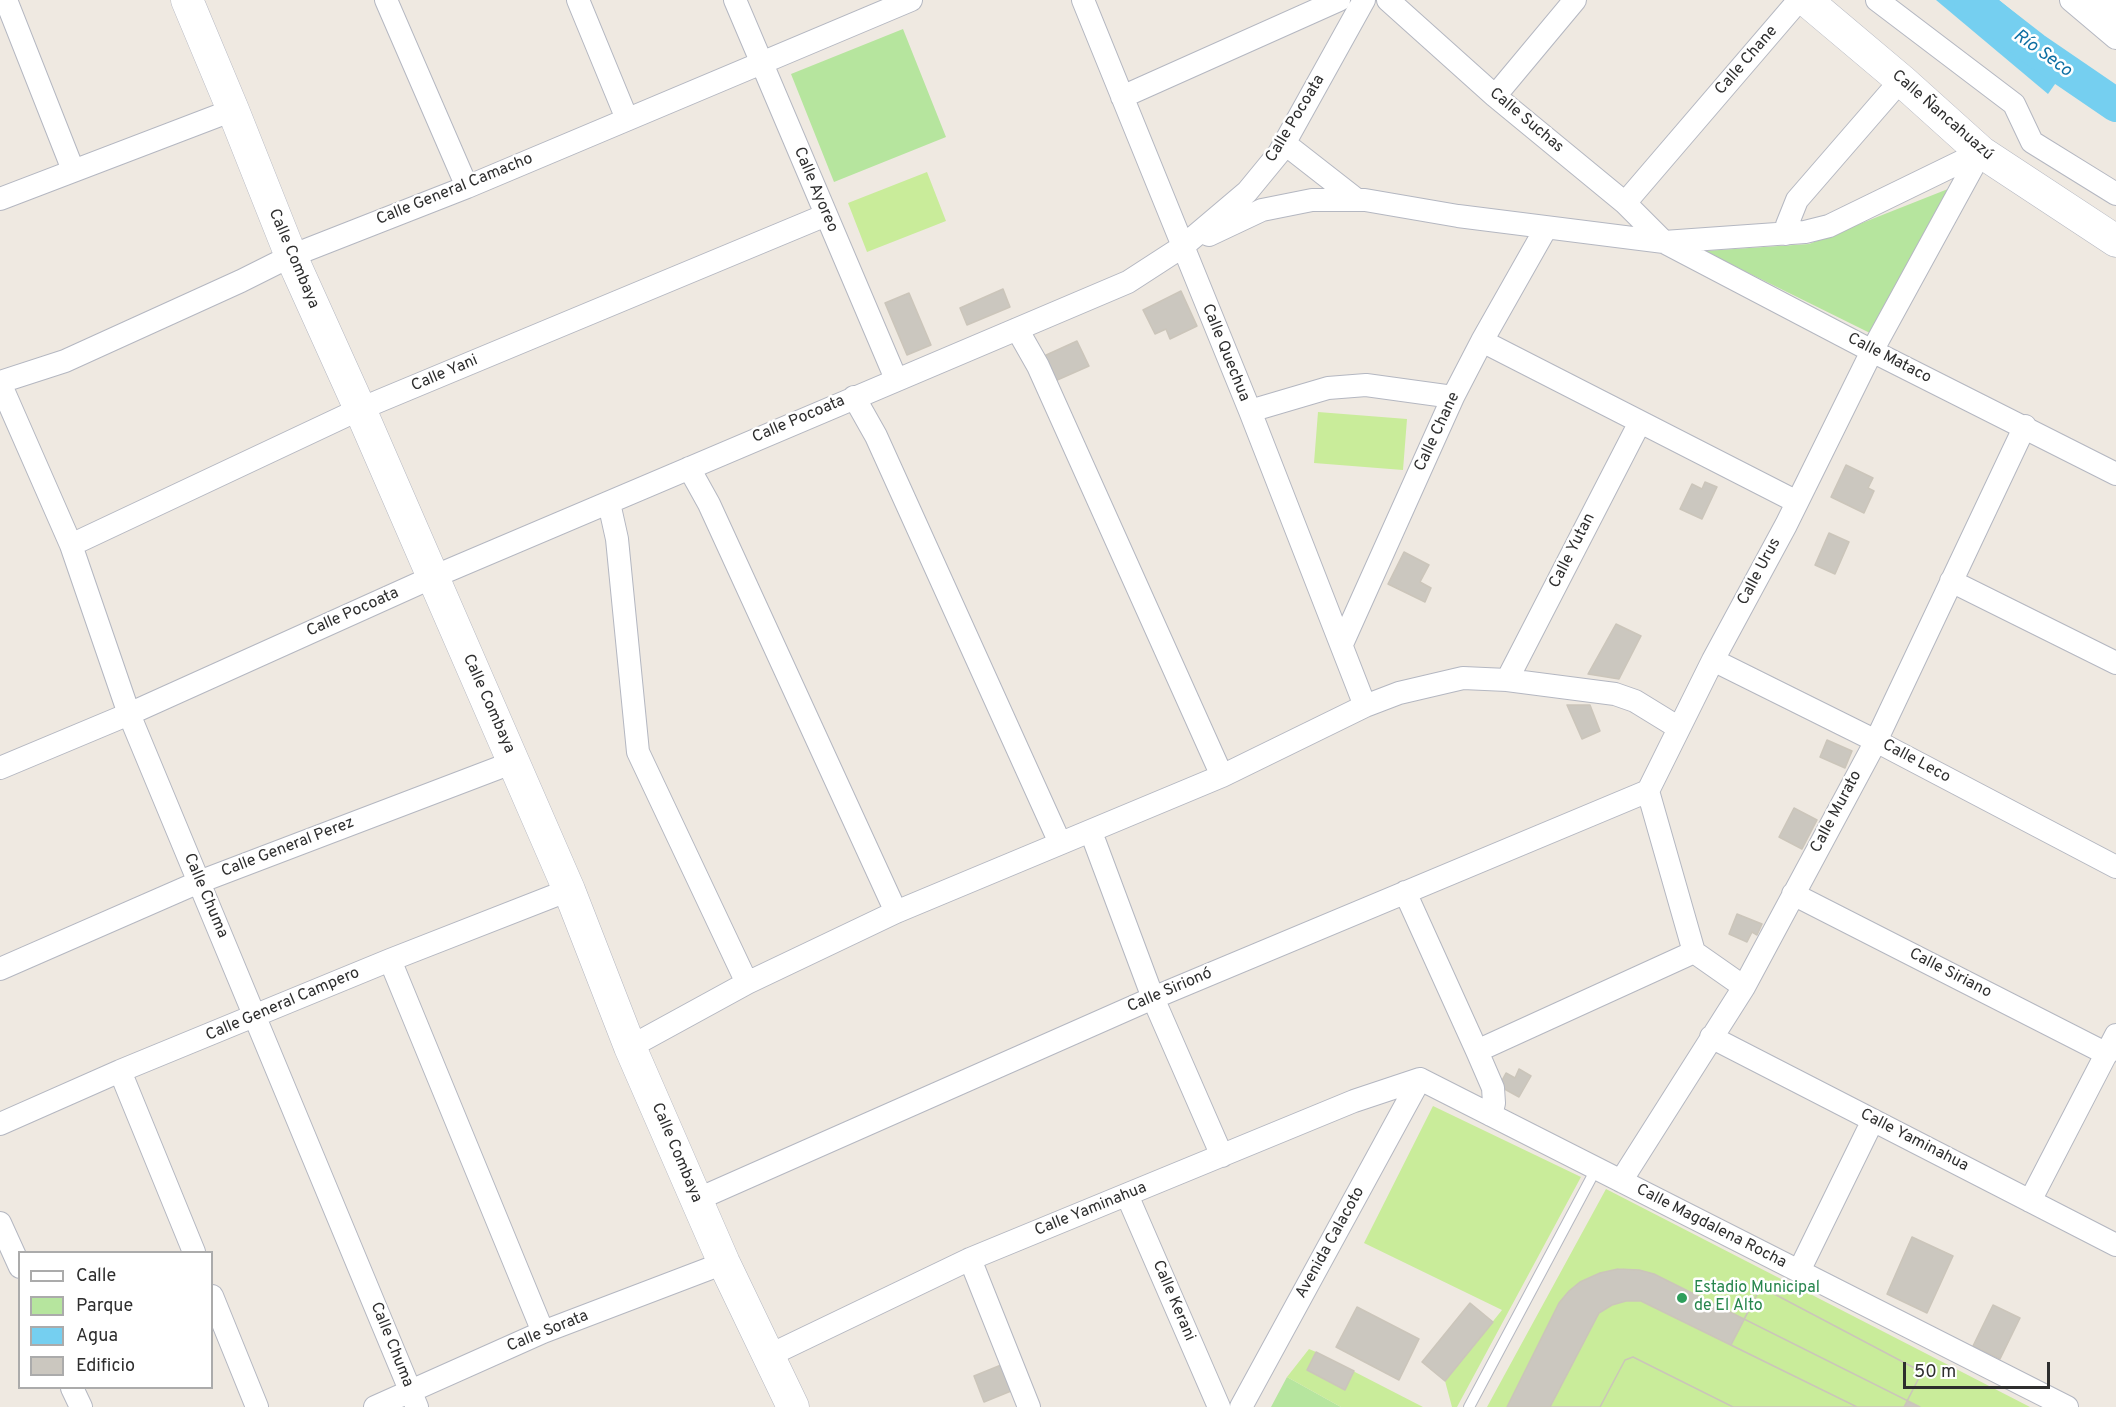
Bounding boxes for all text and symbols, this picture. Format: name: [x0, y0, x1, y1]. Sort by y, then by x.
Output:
street label: Calle Chane: [1712, 22, 1782, 100]
water label: Río Seco: [2009, 26, 2075, 82]
street label: Calle Ñancahuazú: [1887, 67, 1997, 165]
street label: Calle Pocoata: [1262, 72, 1330, 166]
street label: Calle Suchas: [1485, 84, 1567, 158]
street label: Calle Ayoreo: [788, 145, 842, 235]
street label: Calle General Camacho: [374, 150, 536, 230]
street label: Calle Combaya: [263, 206, 323, 312]
street label: Calle Quechua: [1197, 301, 1253, 405]
street label: Calle Mataco: [1844, 330, 1934, 388]
street label: Calle Yani: [409, 351, 481, 397]
street label: Calle Chane: [1411, 389, 1465, 475]
street label: Calle Pocoata: [750, 392, 848, 448]
street label: Calle Yutan: [1546, 510, 1600, 592]
street label: Calle Urus: [1734, 535, 1786, 609]
street label: Calle Pocoata: [304, 584, 402, 642]
street label: Calle Combaya: [458, 651, 518, 757]
street label: Calle Leco: [1879, 736, 1953, 788]
street label: Calle Murato: [1807, 768, 1867, 856]
street label: Calle General Perez: [219, 814, 357, 882]
street label: Calle Chuma: [179, 851, 231, 941]
street label: Calle Siriano: [1905, 945, 1995, 1003]
street label: Calle General Campero: [203, 964, 363, 1046]
street label: Calle Sirionó: [1125, 965, 1215, 1017]
street label: Calle Combaya: [646, 1100, 706, 1206]
street label: Calle Yaminahua: [1857, 1105, 1971, 1177]
street label: Calle Yaminahua: [1032, 1179, 1150, 1241]
street label: Calle Magdalena Rocha: [1633, 1181, 1789, 1273]
street label: Avenida Calacoto: [1292, 1184, 1370, 1302]
legend: [18, 1251, 213, 1389]
street label: Calle Kerani: [1147, 1258, 1199, 1344]
text: Calle: [76, 1265, 116, 1288]
place label: Estadio Municipal de El Alto: [1694, 1279, 1820, 1317]
marker: Estadio Municipal de El Alto: [1675, 1291, 1689, 1305]
text: Parque: [76, 1295, 133, 1318]
street label: Calle Chuma: [365, 1300, 417, 1390]
street label: Calle Sorata: [505, 1307, 591, 1357]
text: Agua: [76, 1325, 118, 1348]
scale bar: [1906, 1350, 2053, 1388]
text: Edificio: [76, 1355, 135, 1378]
text: 50 m: [1914, 1361, 1956, 1384]

